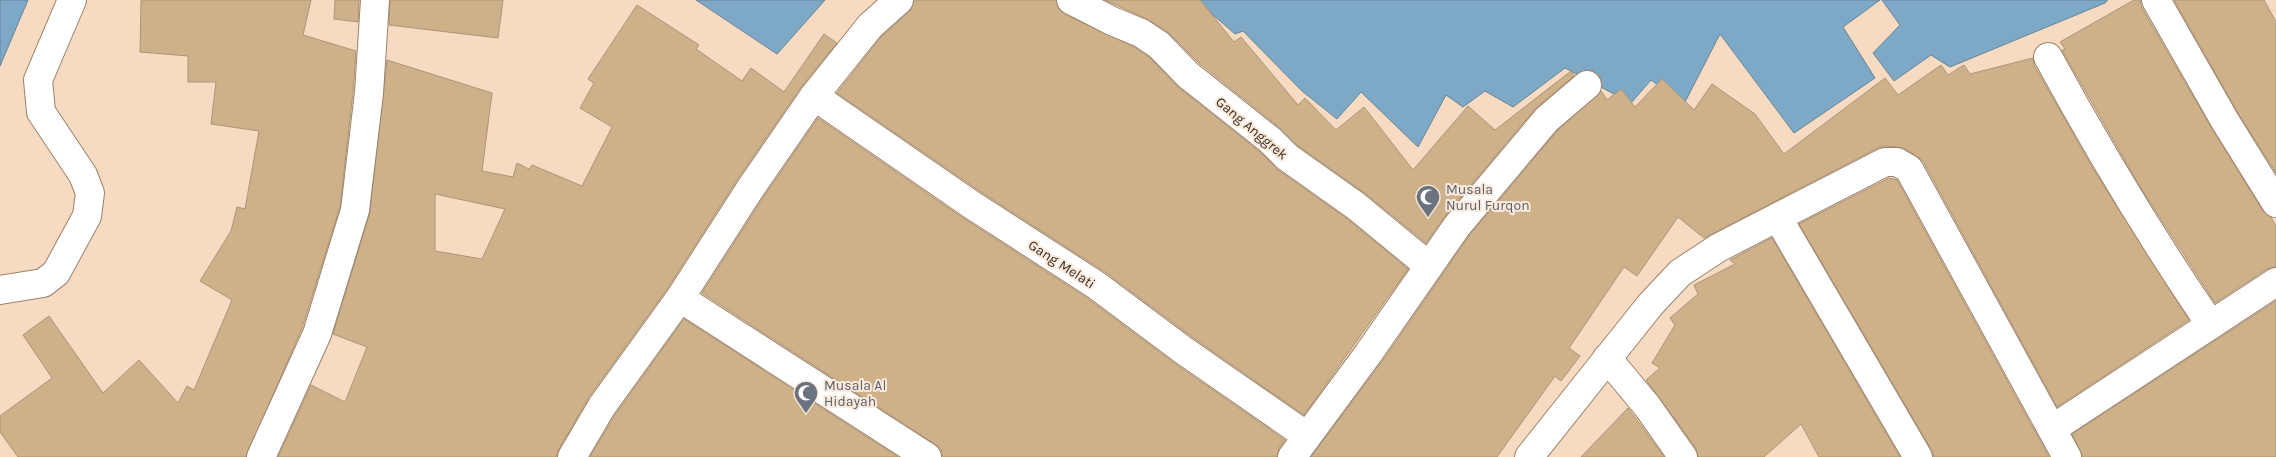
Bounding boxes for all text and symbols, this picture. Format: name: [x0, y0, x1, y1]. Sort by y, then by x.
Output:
street label: Gang Anggrek: [1212, 93, 1291, 164]
place label: Musala Nurul Furqon: [1446, 181, 1530, 214]
mosque icon: Musala Nurul Furqon: [1415, 184, 1441, 218]
street label: Gang Melati: [1025, 236, 1098, 292]
place label: Musala Al Hidayah: [824, 377, 886, 410]
mosque icon: Musala Al Hidayah: [793, 380, 819, 414]

